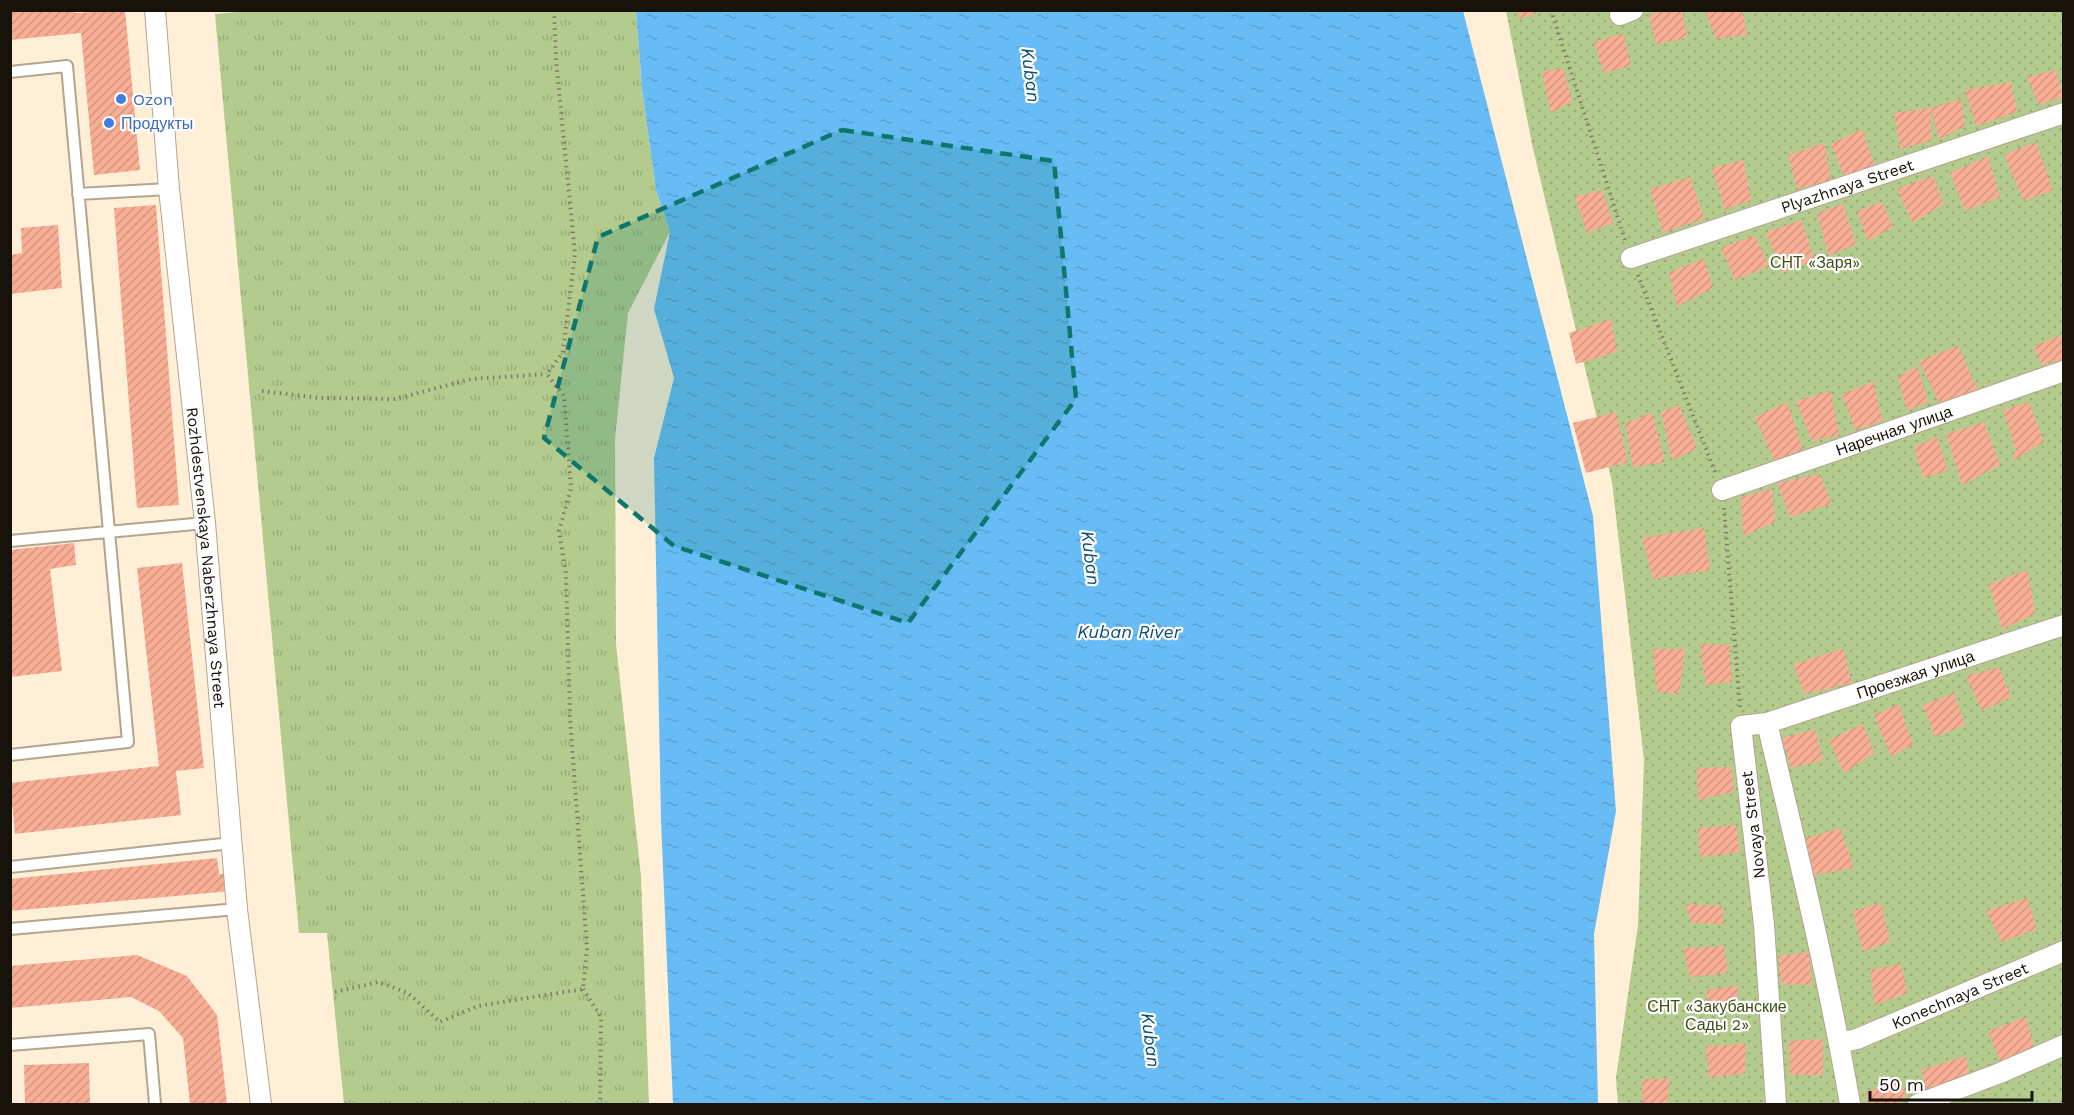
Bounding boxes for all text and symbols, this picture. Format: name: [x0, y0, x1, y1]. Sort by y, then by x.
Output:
water label: Kuban: [1017, 47, 1045, 103]
place label: Ozon: [133, 90, 173, 109]
marker: Ozon: [114, 92, 128, 106]
place label: Продукты: [121, 114, 193, 133]
marker: Продукты: [102, 116, 116, 130]
street label: Plyazhnaya Street: [1778, 154, 1916, 217]
park label: СНТ «Заря»: [1770, 253, 1860, 272]
street label: Наречная улица: [1833, 401, 1955, 459]
street label: Rozhdestvenskaya Naberzhnaya Street: [183, 406, 230, 709]
water label: Kuban: [1077, 530, 1105, 586]
water label: Kuban River: [1077, 621, 1182, 642]
street label: Проезжая улица: [1854, 646, 1977, 702]
street label: Novaya Street: [1737, 770, 1769, 880]
street label: Konechnaya Street: [1889, 958, 2031, 1033]
park label: СНТ «Закубанские Сады 2»: [1647, 997, 1787, 1034]
water label: Kuban: [1137, 1012, 1165, 1068]
scale bar: [1870, 1064, 2032, 1102]
text: 50 m: [1879, 1074, 1924, 1095]

